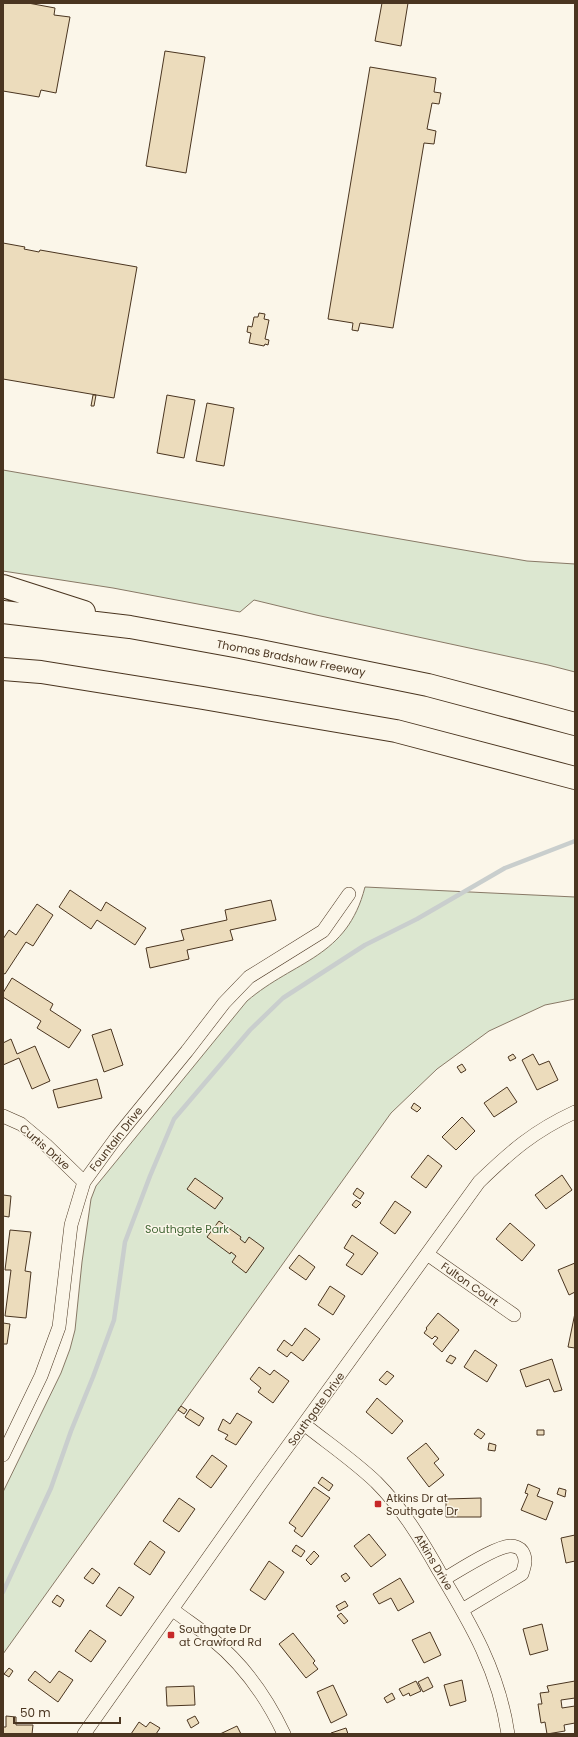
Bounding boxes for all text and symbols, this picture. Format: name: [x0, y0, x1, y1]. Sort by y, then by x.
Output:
street label: Thomas Bradshaw Freeway: [215, 636, 368, 680]
street label: Fountain Drive: [86, 1103, 147, 1175]
street label: Curtis Drive: [16, 1120, 74, 1174]
park label: Southgate Park: [145, 1221, 229, 1237]
street label: Fulton Court: [438, 1258, 502, 1310]
street label: Southgate Drive: [284, 1369, 348, 1449]
place label: Atkins Dr at Southgate Dr: [386, 1490, 458, 1519]
marker: Atkins Dr at Southgate Dr: [373, 1499, 383, 1509]
street label: Atkins Drive: [411, 1531, 457, 1593]
place label: Southgate Dr at Crawford Rd: [179, 1621, 262, 1650]
marker: Southgate Dr at Crawford Rd: [166, 1630, 176, 1640]
scale bar: [14, 1699, 120, 1725]
text: 50 m: [20, 1704, 51, 1721]

